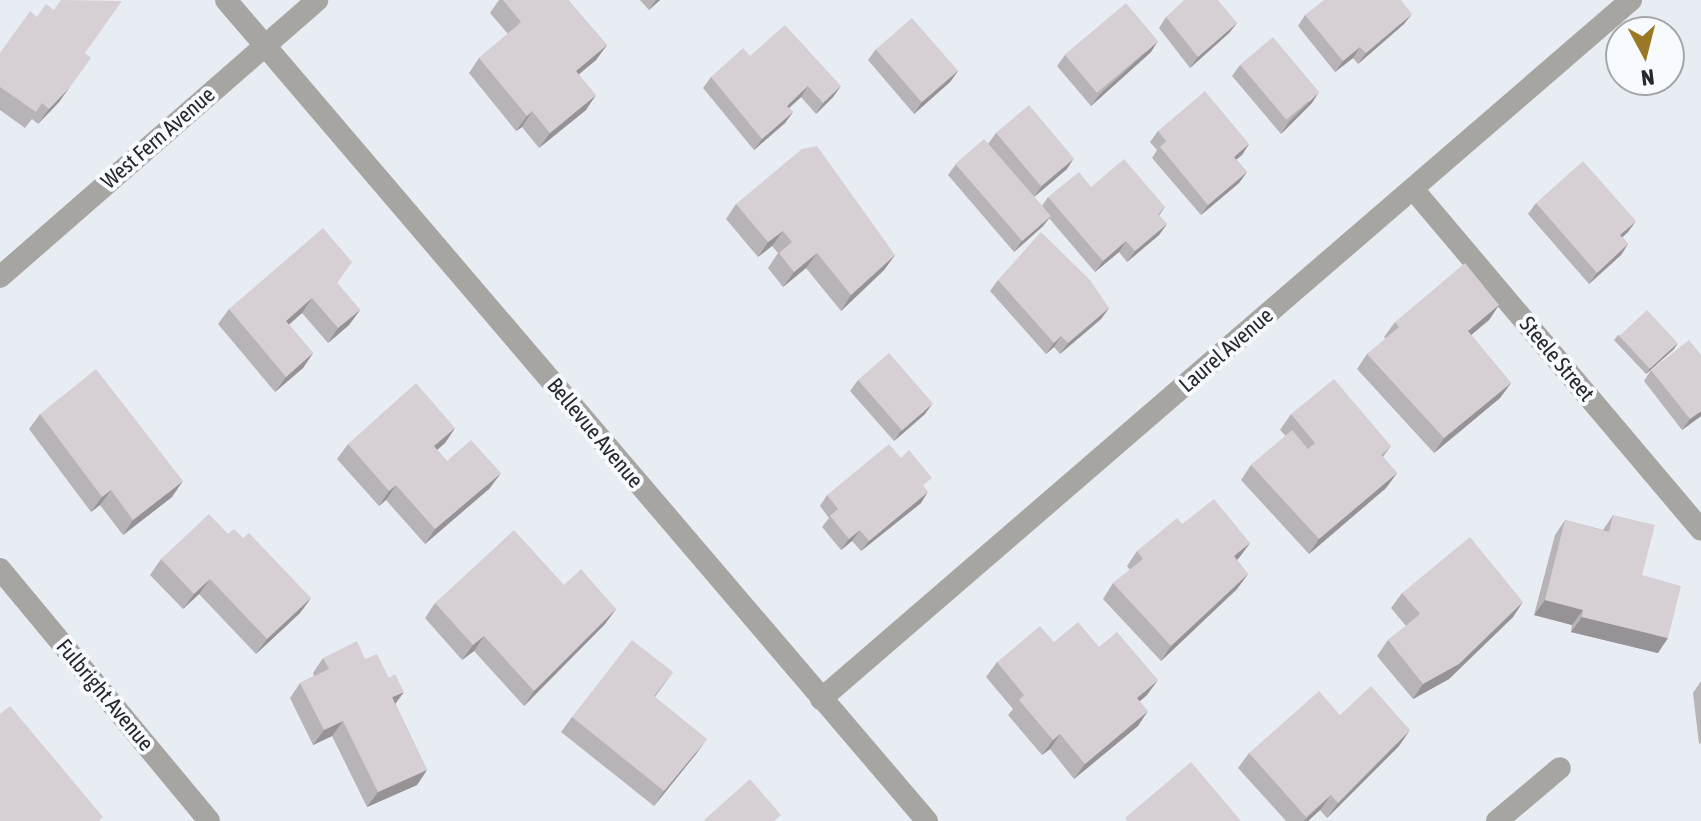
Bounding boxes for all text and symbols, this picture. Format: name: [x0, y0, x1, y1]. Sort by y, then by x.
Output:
north arrow: [1605, 16, 1685, 96]
text: N: [1640, 64, 1656, 92]
street label: West Fern Avenue: [96, 81, 220, 195]
street label: Laurel Avenue: [1174, 302, 1278, 398]
street label: Steele Street: [1514, 311, 1600, 407]
street label: Bellevue Avenue: [541, 373, 649, 493]
street label: Fulbright Avenue: [51, 634, 159, 756]

